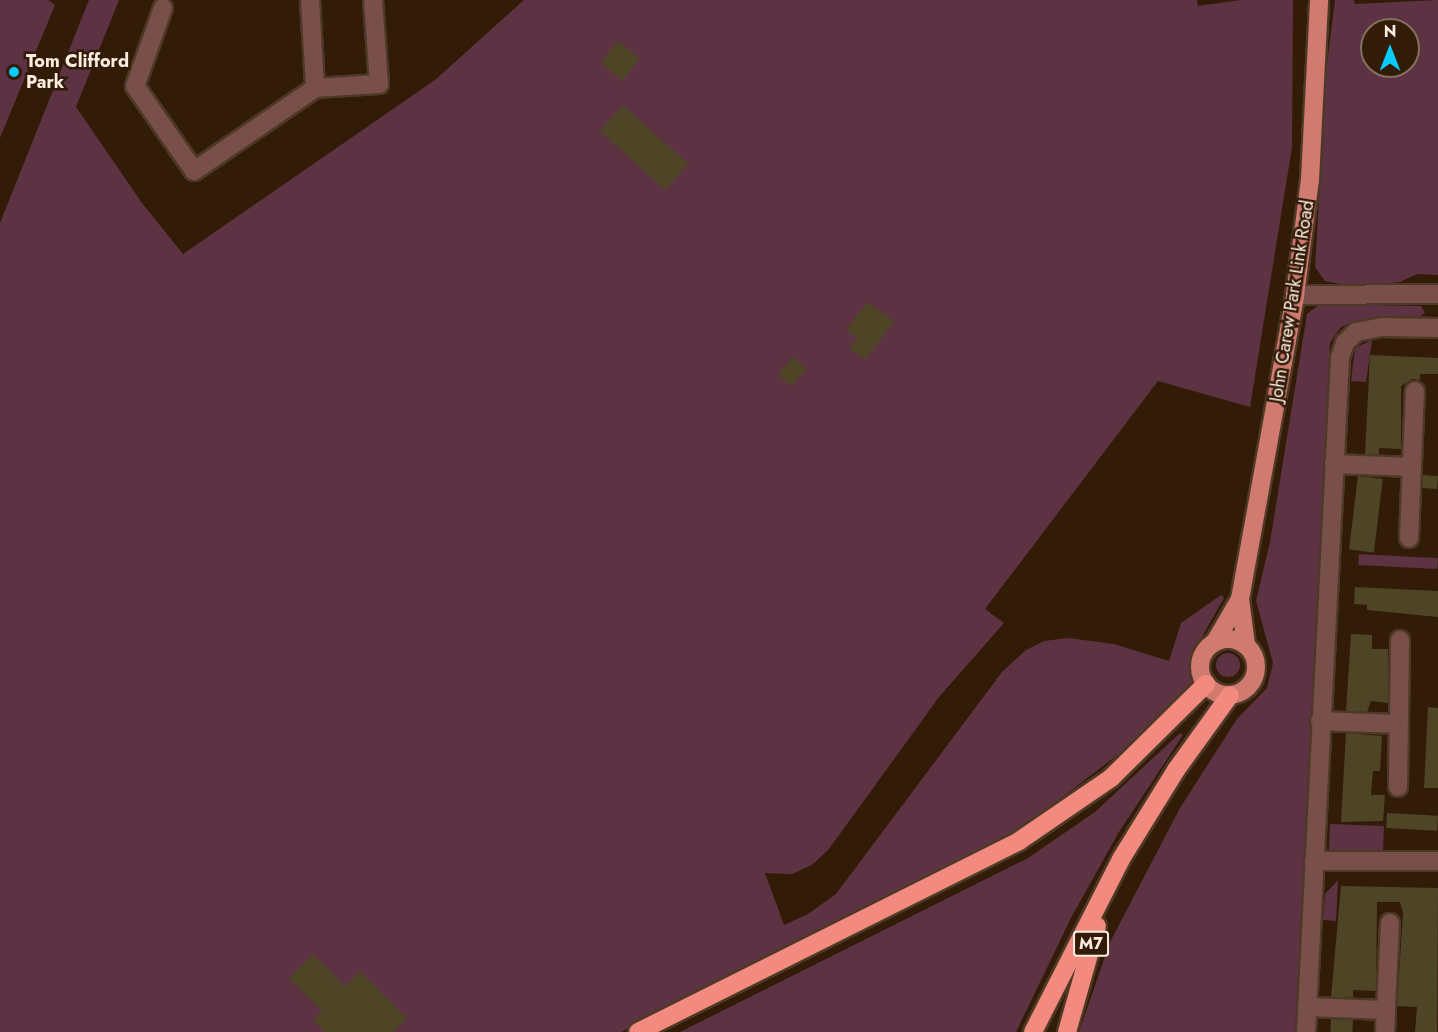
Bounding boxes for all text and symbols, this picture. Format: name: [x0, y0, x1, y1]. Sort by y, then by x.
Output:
north arrow: [1360, 18, 1420, 78]
text: N: [1384, 20, 1396, 43]
place label: Tom Clifford Park: [26, 51, 129, 94]
marker: Tom Clifford Park: [7, 65, 21, 79]
street label: John Carew Park Link Road: [1265, 199, 1319, 403]
road number: M7: [1073, 931, 1109, 957]

